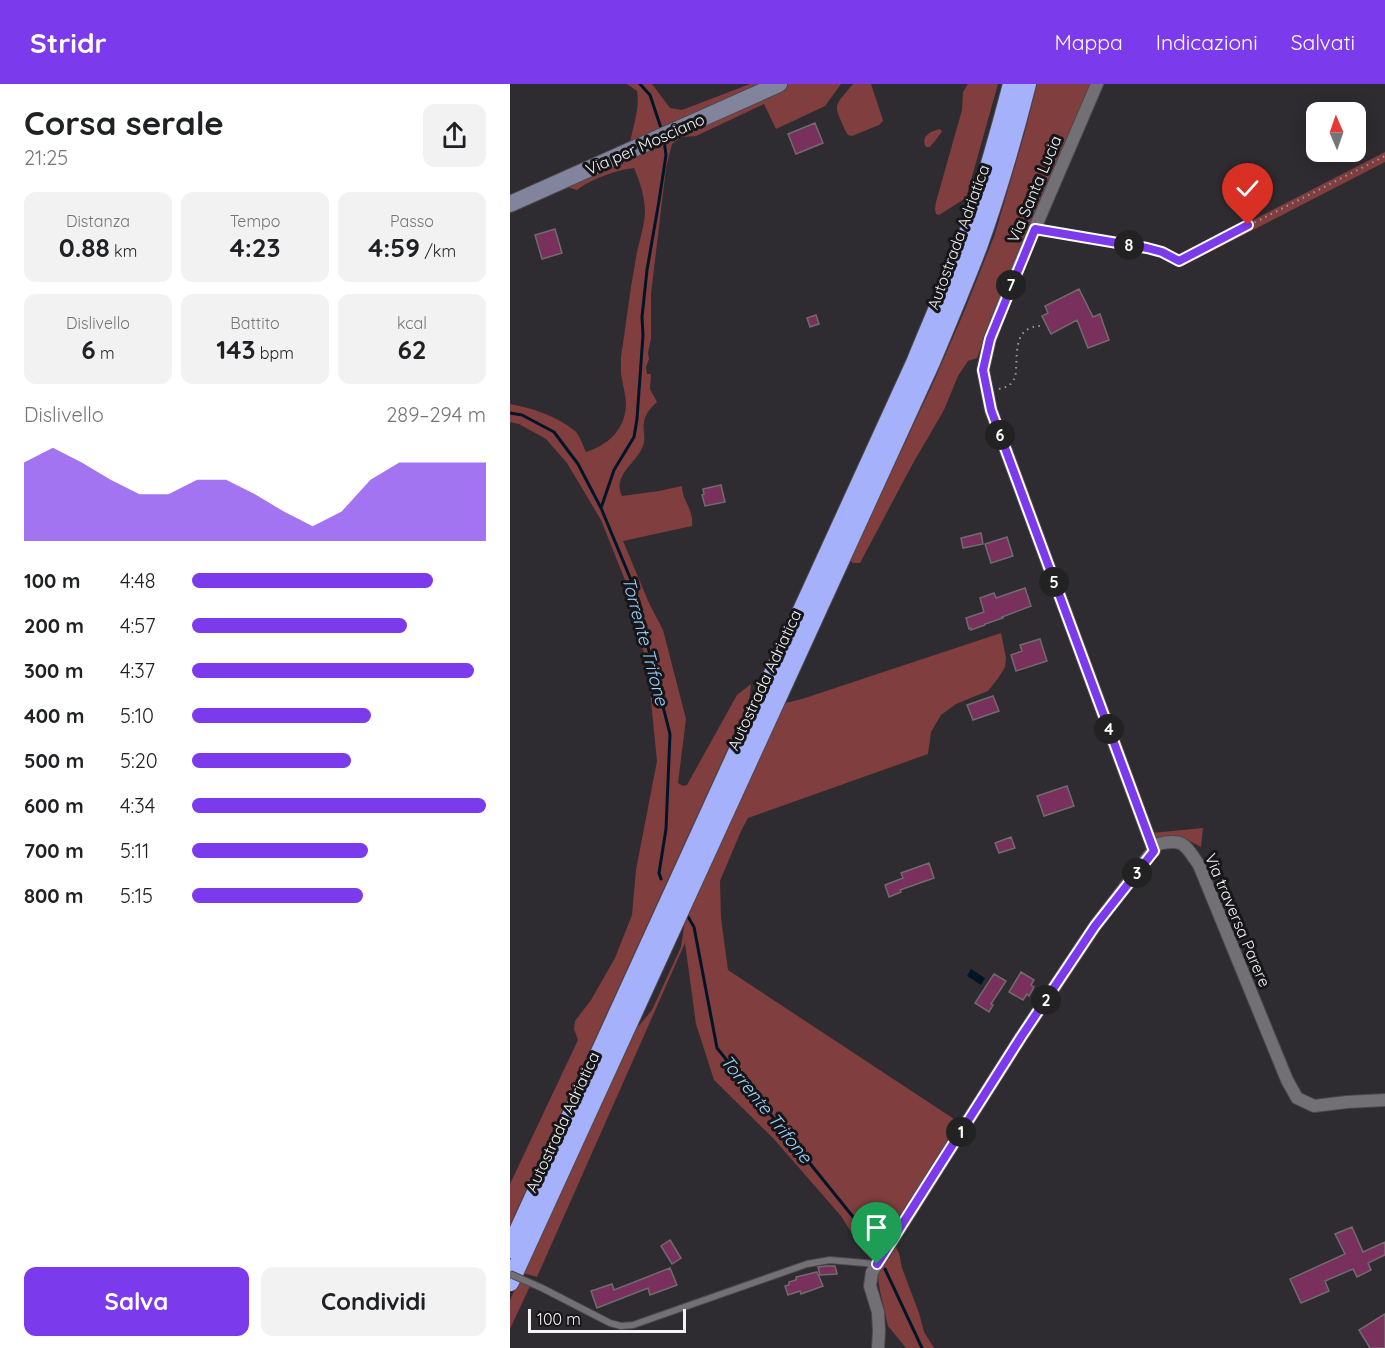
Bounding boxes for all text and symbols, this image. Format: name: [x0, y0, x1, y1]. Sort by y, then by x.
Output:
text: Stridr: [30, 25, 107, 60]
text: Mappa: [1054, 29, 1123, 55]
text: Indicazioni: [1156, 29, 1258, 55]
text: Salvati: [1291, 29, 1355, 55]
text: Corsa serale: [24, 102, 224, 143]
north arrow: [1306, 102, 1366, 162]
map controls: [1306, 102, 1366, 162]
button: share: [423, 104, 486, 167]
street label: Via per Mosciano: [582, 109, 708, 179]
street label: Via Santa Lucia: [1002, 132, 1066, 246]
text: 21:25: [24, 145, 68, 170]
street label: Autostrada Adriatica: [922, 162, 994, 312]
pin: [1222, 163, 1273, 225]
icon: check: [1231, 172, 1264, 205]
text: Distanza: [66, 211, 130, 231]
text: Tempo: [230, 211, 280, 231]
text: Passo: [390, 211, 434, 231]
pin: 8: [1114, 230, 1144, 260]
text: 0.88: [59, 231, 110, 264]
text: 4:23: [229, 231, 281, 264]
text: 4:59: [368, 231, 420, 264]
text: 8: [1125, 235, 1133, 255]
text: km: [110, 241, 137, 261]
text: /km: [420, 241, 456, 261]
pin: 7: [996, 270, 1026, 300]
text: 7: [1007, 275, 1015, 295]
text: Dislivello: [66, 313, 130, 333]
text: Battito: [230, 313, 280, 333]
text: kcal: [397, 313, 427, 333]
text: 6: [81, 333, 96, 366]
text: 143: [216, 333, 256, 366]
text: 62: [397, 333, 427, 366]
text: m: [96, 343, 115, 363]
text: bpm: [256, 343, 294, 363]
text: Dislivello: [24, 402, 104, 427]
text: 289–294 m: [386, 402, 486, 427]
pin: 6: [985, 420, 1015, 450]
text: 6: [996, 425, 1004, 445]
pin: 5: [1039, 567, 1069, 597]
text: 100 m: [24, 568, 80, 593]
text: 4:48: [120, 568, 156, 593]
text: 5: [1049, 572, 1059, 592]
water label: Torrente Trifone: [617, 574, 674, 709]
street label: Autostrada Adriatica: [723, 607, 805, 753]
text: 200 m: [24, 613, 84, 638]
text: 4:57: [120, 613, 155, 638]
text: 300 m: [24, 658, 83, 683]
text: 4:37: [120, 658, 155, 683]
text: 400 m: [24, 703, 84, 728]
text: 5:10: [120, 703, 154, 728]
pin: 4: [1094, 714, 1124, 744]
text: 4: [1104, 719, 1114, 739]
text: 500 m: [24, 748, 84, 773]
text: 5:20: [120, 748, 158, 773]
text: 600 m: [24, 793, 84, 818]
text: 4:34: [120, 793, 155, 818]
text: 700 m: [24, 838, 84, 863]
text: 5:11: [120, 838, 149, 863]
street label: Via traversa Parere: [1201, 850, 1275, 990]
pin: 3: [1122, 858, 1152, 888]
text: 3: [1133, 863, 1141, 883]
text: 800 m: [24, 883, 84, 908]
text: 5:15: [120, 883, 153, 908]
pin: 2: [1031, 985, 1061, 1015]
text: 2: [1041, 990, 1051, 1010]
street label: Autostrada Adriatica: [521, 1049, 603, 1195]
water label: Torrente Trifone: [716, 1050, 818, 1168]
pin: 1: [946, 1117, 976, 1147]
text: 1: [958, 1122, 964, 1142]
pin: [851, 1202, 902, 1264]
icon: arrive: [860, 1211, 893, 1244]
button: Salva: [24, 1267, 249, 1336]
button: Condividi: [261, 1267, 486, 1336]
scale bar: [528, 1306, 686, 1334]
text: 100 m: [537, 1309, 581, 1329]

